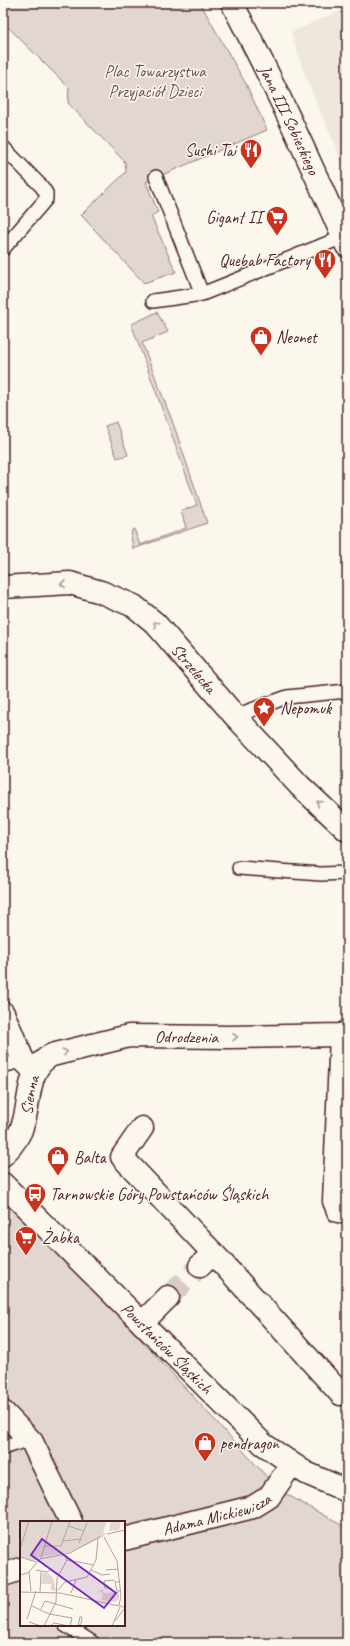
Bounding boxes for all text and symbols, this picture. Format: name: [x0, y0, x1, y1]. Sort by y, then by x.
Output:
street label: Jana III Sobieskiego: [254, 60, 324, 179]
park label: Plac Towarzystwa Przyjaciół Dzieci: [104, 61, 207, 102]
restaurant icon: Sushi Tai: [238, 137, 264, 170]
place label: Sushi Tai: [185, 140, 238, 161]
supermarket icon: Gigant II: [264, 204, 290, 237]
place label: Gigant II: [206, 207, 266, 228]
restaurant icon: Quebab Factory: [312, 247, 338, 280]
place label: Quebab Factory: [219, 250, 311, 271]
shop icon: Neonet: [248, 324, 274, 357]
place label: Neonet: [276, 327, 319, 348]
one-way arrow: [60, 580, 66, 588]
one-way arrow: [153, 621, 161, 629]
street label: Strzelecka: [166, 639, 222, 699]
place icon: Nepomuk: [251, 695, 277, 728]
place label: Nepomuk: [280, 698, 333, 719]
one-way arrow: [316, 801, 323, 808]
street label: Odrodzenia: [155, 1026, 220, 1048]
one-way arrow: [232, 1033, 238, 1041]
one-way arrow: [62, 1048, 69, 1056]
street label: Sienna: [16, 1071, 45, 1116]
shop icon: Balta: [45, 1144, 71, 1177]
place label: Balta: [74, 1147, 107, 1168]
bus stop icon: Tarnowskie Góry Powstańców Śląskich: [22, 1181, 48, 1214]
place label: Tarnowskie Góry Powstańców Śląskich: [50, 1183, 269, 1205]
supermarket icon: Żabka: [13, 1224, 39, 1257]
place label: Żabka: [42, 1227, 80, 1248]
street label: Powstańców Śląskich: [116, 1298, 218, 1399]
shop icon: pendragon: [192, 1430, 218, 1463]
place label: pendragon: [220, 1433, 280, 1454]
street label: Adama Mickiewicza: [160, 1488, 276, 1540]
inset map: [20, 1521, 125, 1626]

